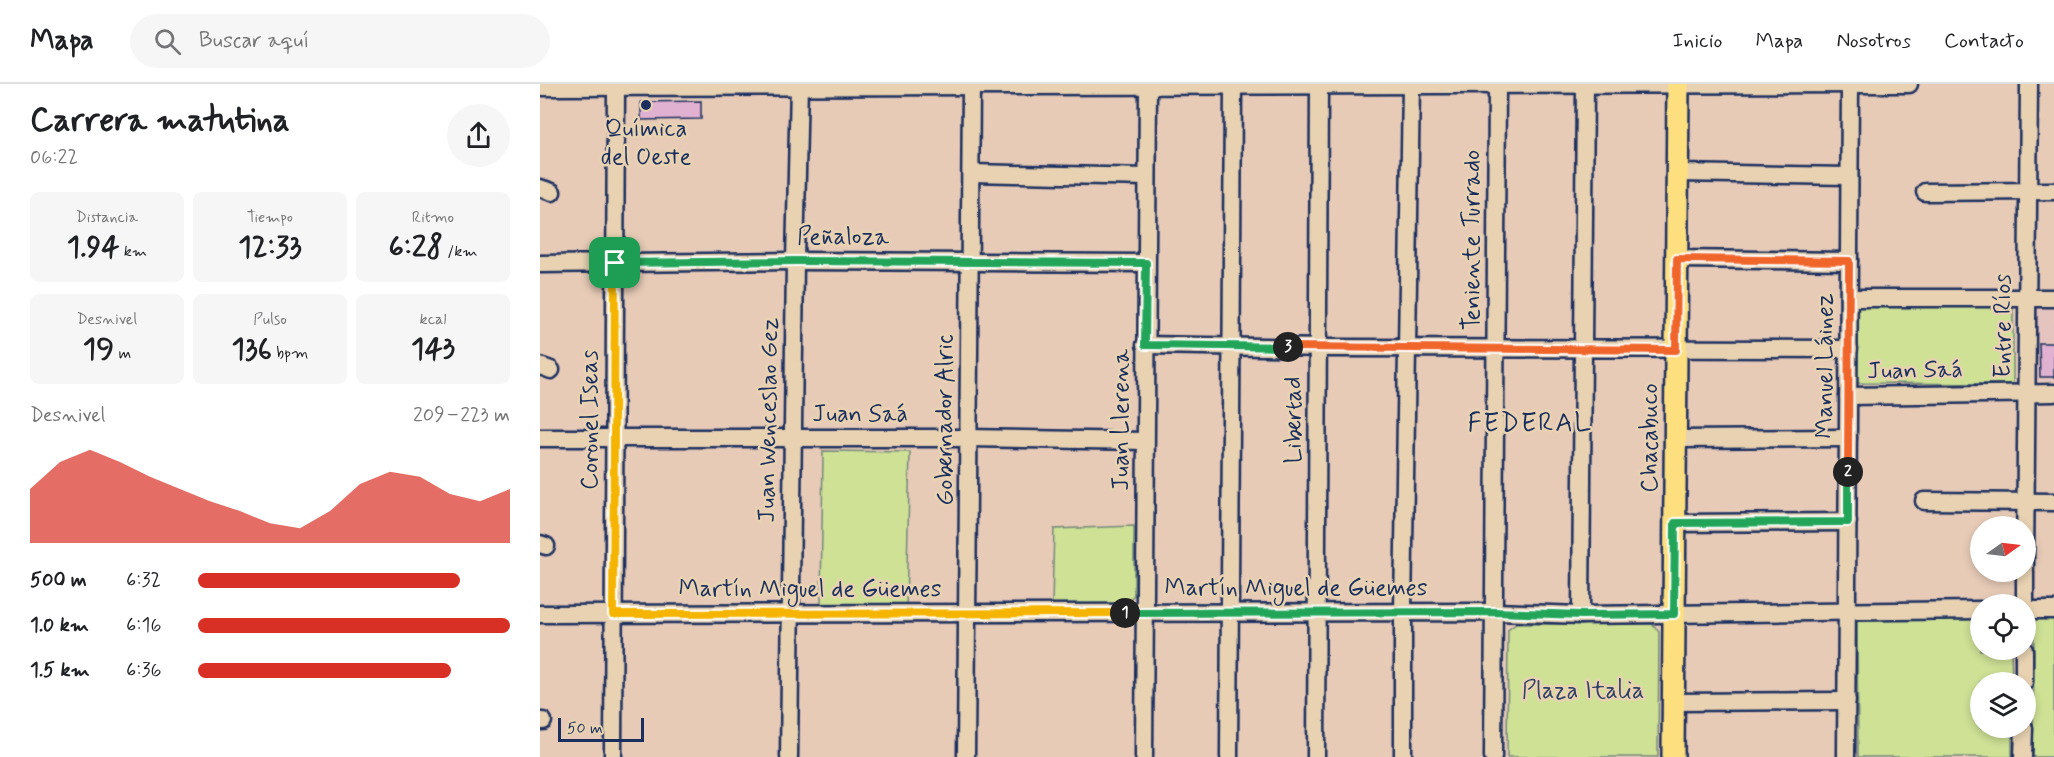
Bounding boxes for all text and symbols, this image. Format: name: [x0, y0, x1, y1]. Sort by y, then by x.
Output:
search box: [130, 14, 550, 68]
text: Mapa: [30, 23, 94, 60]
icon: search: [151, 25, 184, 58]
text: Buscar aquí: [199, 27, 309, 55]
text: Inicio: [1673, 27, 1723, 55]
text: Mapa: [1756, 27, 1803, 55]
text: Nosotros: [1836, 27, 1911, 55]
text: Contacto: [1944, 27, 2024, 55]
marker: Química del Oeste: [639, 98, 653, 112]
text: Carrera matutina: [30, 99, 290, 143]
button: share: [447, 104, 510, 167]
place label: Química del Oeste: [601, 114, 691, 173]
text: 06:22: [30, 144, 78, 171]
street label: Teniente Turrado: [1457, 150, 1488, 330]
text: Distancia: [76, 207, 138, 228]
text: Tiempo: [247, 207, 293, 228]
text: Ritmo: [412, 207, 454, 228]
street label: Peñaloza: [797, 222, 890, 253]
text: 1.94: [67, 228, 119, 267]
text: 12:33: [238, 228, 302, 267]
text: 6:28: [388, 228, 443, 267]
pin: [589, 237, 640, 288]
text: km: [119, 241, 147, 262]
text: /km: [443, 241, 478, 262]
icon: arrive: [598, 246, 631, 279]
street label: Entre Ríos: [1988, 274, 2019, 378]
street label: Manuel Láinez: [1810, 293, 1841, 439]
text: Desnivel: [77, 309, 137, 330]
text: Pulso: [253, 309, 287, 330]
text: kcal: [420, 309, 446, 330]
street label: Juan Wenceslao Gez: [752, 317, 786, 523]
text: 19: [83, 330, 114, 369]
text: 136: [232, 330, 272, 369]
text: 143: [411, 330, 455, 369]
pin: 3: [1273, 332, 1303, 362]
street label: Gobernador Alric: [930, 334, 961, 506]
text: 3: [1284, 336, 1292, 357]
text: m: [114, 343, 131, 364]
text: bpm: [272, 343, 308, 364]
street label: Juan Llerena: [1106, 349, 1137, 491]
street label: Coronel Iseas: [575, 350, 606, 490]
street label: Juan Saá: [1867, 355, 1963, 387]
street label: Libertad: [1279, 377, 1310, 463]
street label: Chacabuco: [1635, 383, 1666, 493]
street label: Juan Saá: [812, 399, 908, 430]
text: Desnivel: [30, 402, 105, 429]
text: 209–223 m: [413, 402, 510, 429]
district label: FEDERAL: [1467, 406, 1593, 441]
pin: 2: [1833, 457, 1863, 487]
text: 2: [1844, 461, 1852, 482]
north arrow: [1970, 516, 2036, 582]
map controls: [1970, 516, 2036, 738]
text: 500 m: [30, 567, 87, 594]
text: 6:32: [126, 567, 161, 594]
street label: Martín Miguel de Güemes: [1165, 573, 1428, 606]
street label: Martín Miguel de Güemes: [679, 574, 942, 607]
button: locate: [1970, 594, 2036, 660]
pin: 1: [1110, 598, 1140, 628]
text: 1: [1121, 602, 1129, 623]
text: 1.0 km: [30, 612, 89, 639]
text: 6:16: [126, 612, 162, 639]
text: 1.5 km: [30, 657, 90, 684]
text: 6:36: [126, 657, 162, 684]
button: layers: [1970, 672, 2036, 738]
park label: Plaza Italia: [1522, 676, 1644, 707]
scale bar: [558, 715, 644, 742]
text: 50 m: [567, 718, 603, 739]

